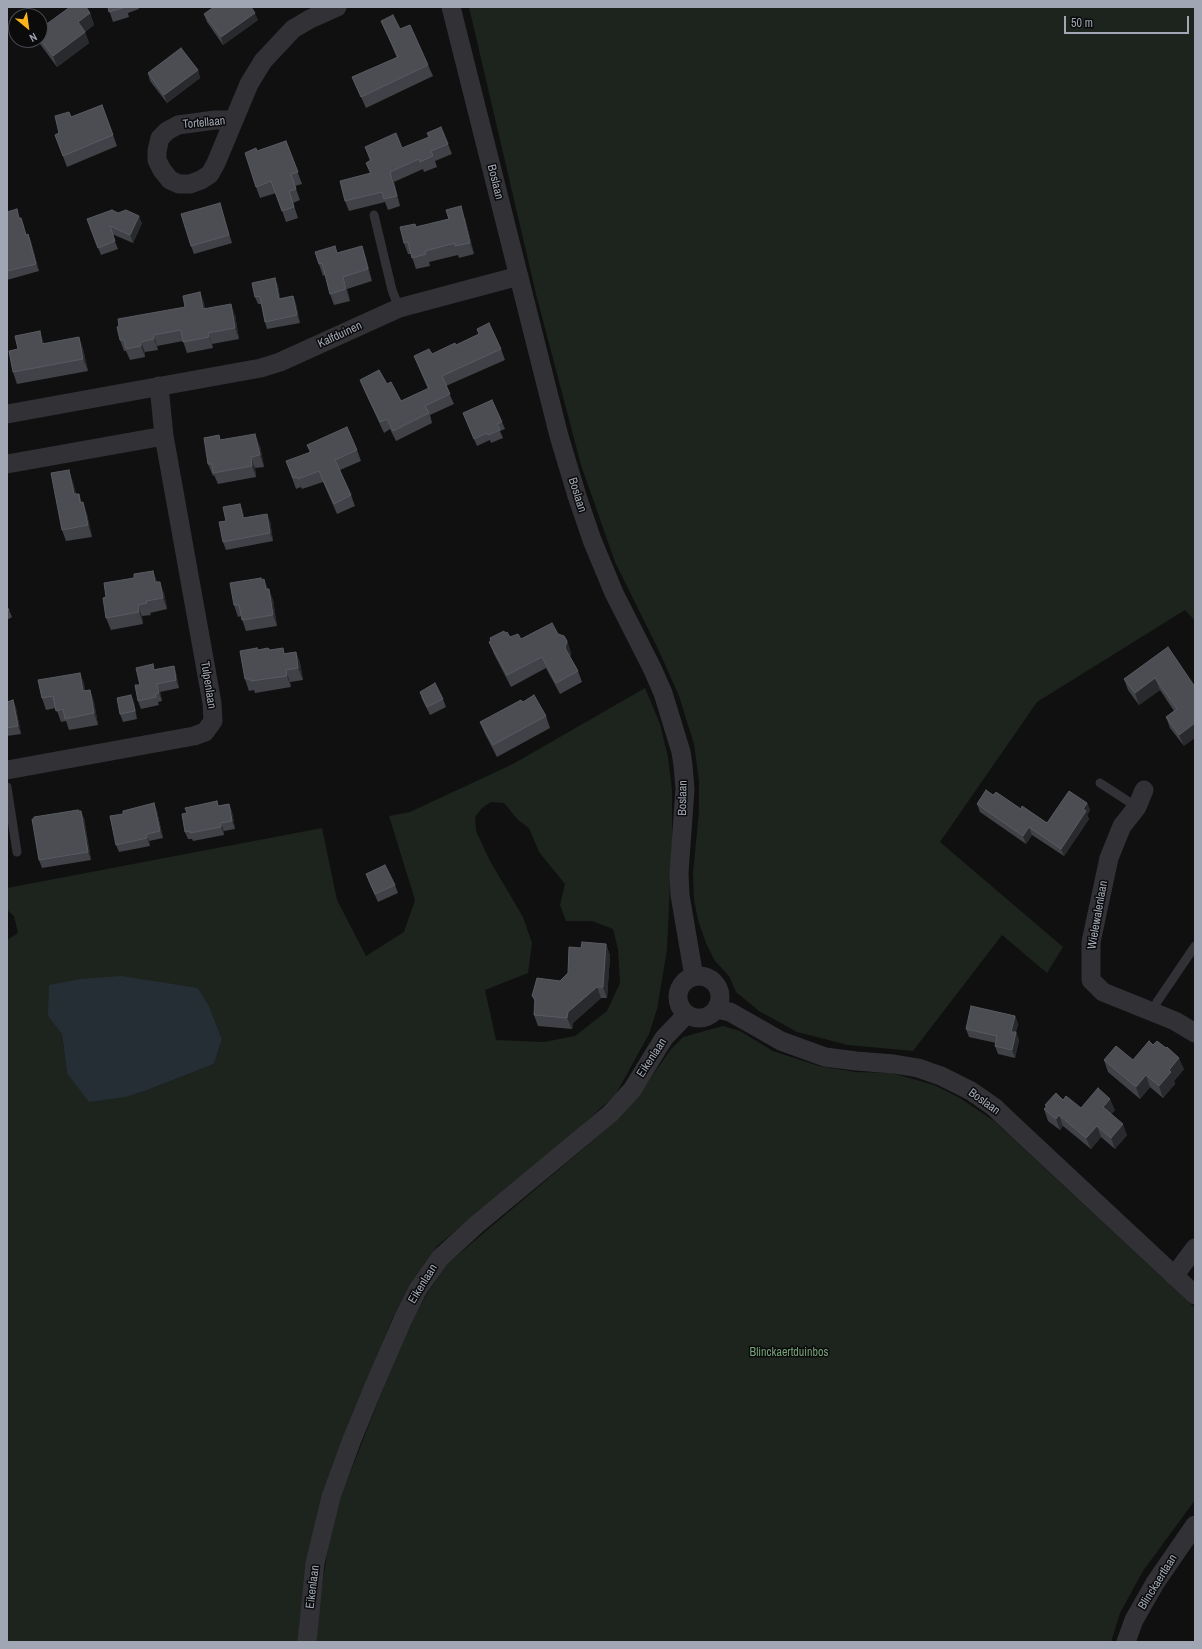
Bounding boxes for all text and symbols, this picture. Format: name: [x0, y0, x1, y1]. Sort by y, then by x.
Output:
north arrow: [8, 8, 48, 48]
scale bar: [1066, 8, 1191, 34]
text: 50 m: [1071, 15, 1093, 31]
text: N: [27, 30, 40, 45]
street label: Tortellaan: [182, 114, 226, 132]
street label: Boslaan: [484, 163, 506, 201]
street label: Kalfduinen: [316, 319, 364, 351]
street label: Boslaan: [565, 476, 589, 514]
street label: Tulpenlaan: [197, 660, 219, 710]
street label: Boslaan: [675, 780, 691, 816]
street label: Wielewalenlaan: [1085, 880, 1111, 950]
street label: Eikenlaan: [634, 1036, 670, 1080]
street label: Boslaan: [965, 1086, 1003, 1118]
street label: Eikenlaan: [405, 1262, 441, 1306]
park label: Blinckaertduinbos: [750, 1346, 828, 1360]
street label: Blinckaertlaan: [1135, 1552, 1181, 1612]
street label: Eikenlaan: [303, 1564, 323, 1610]

